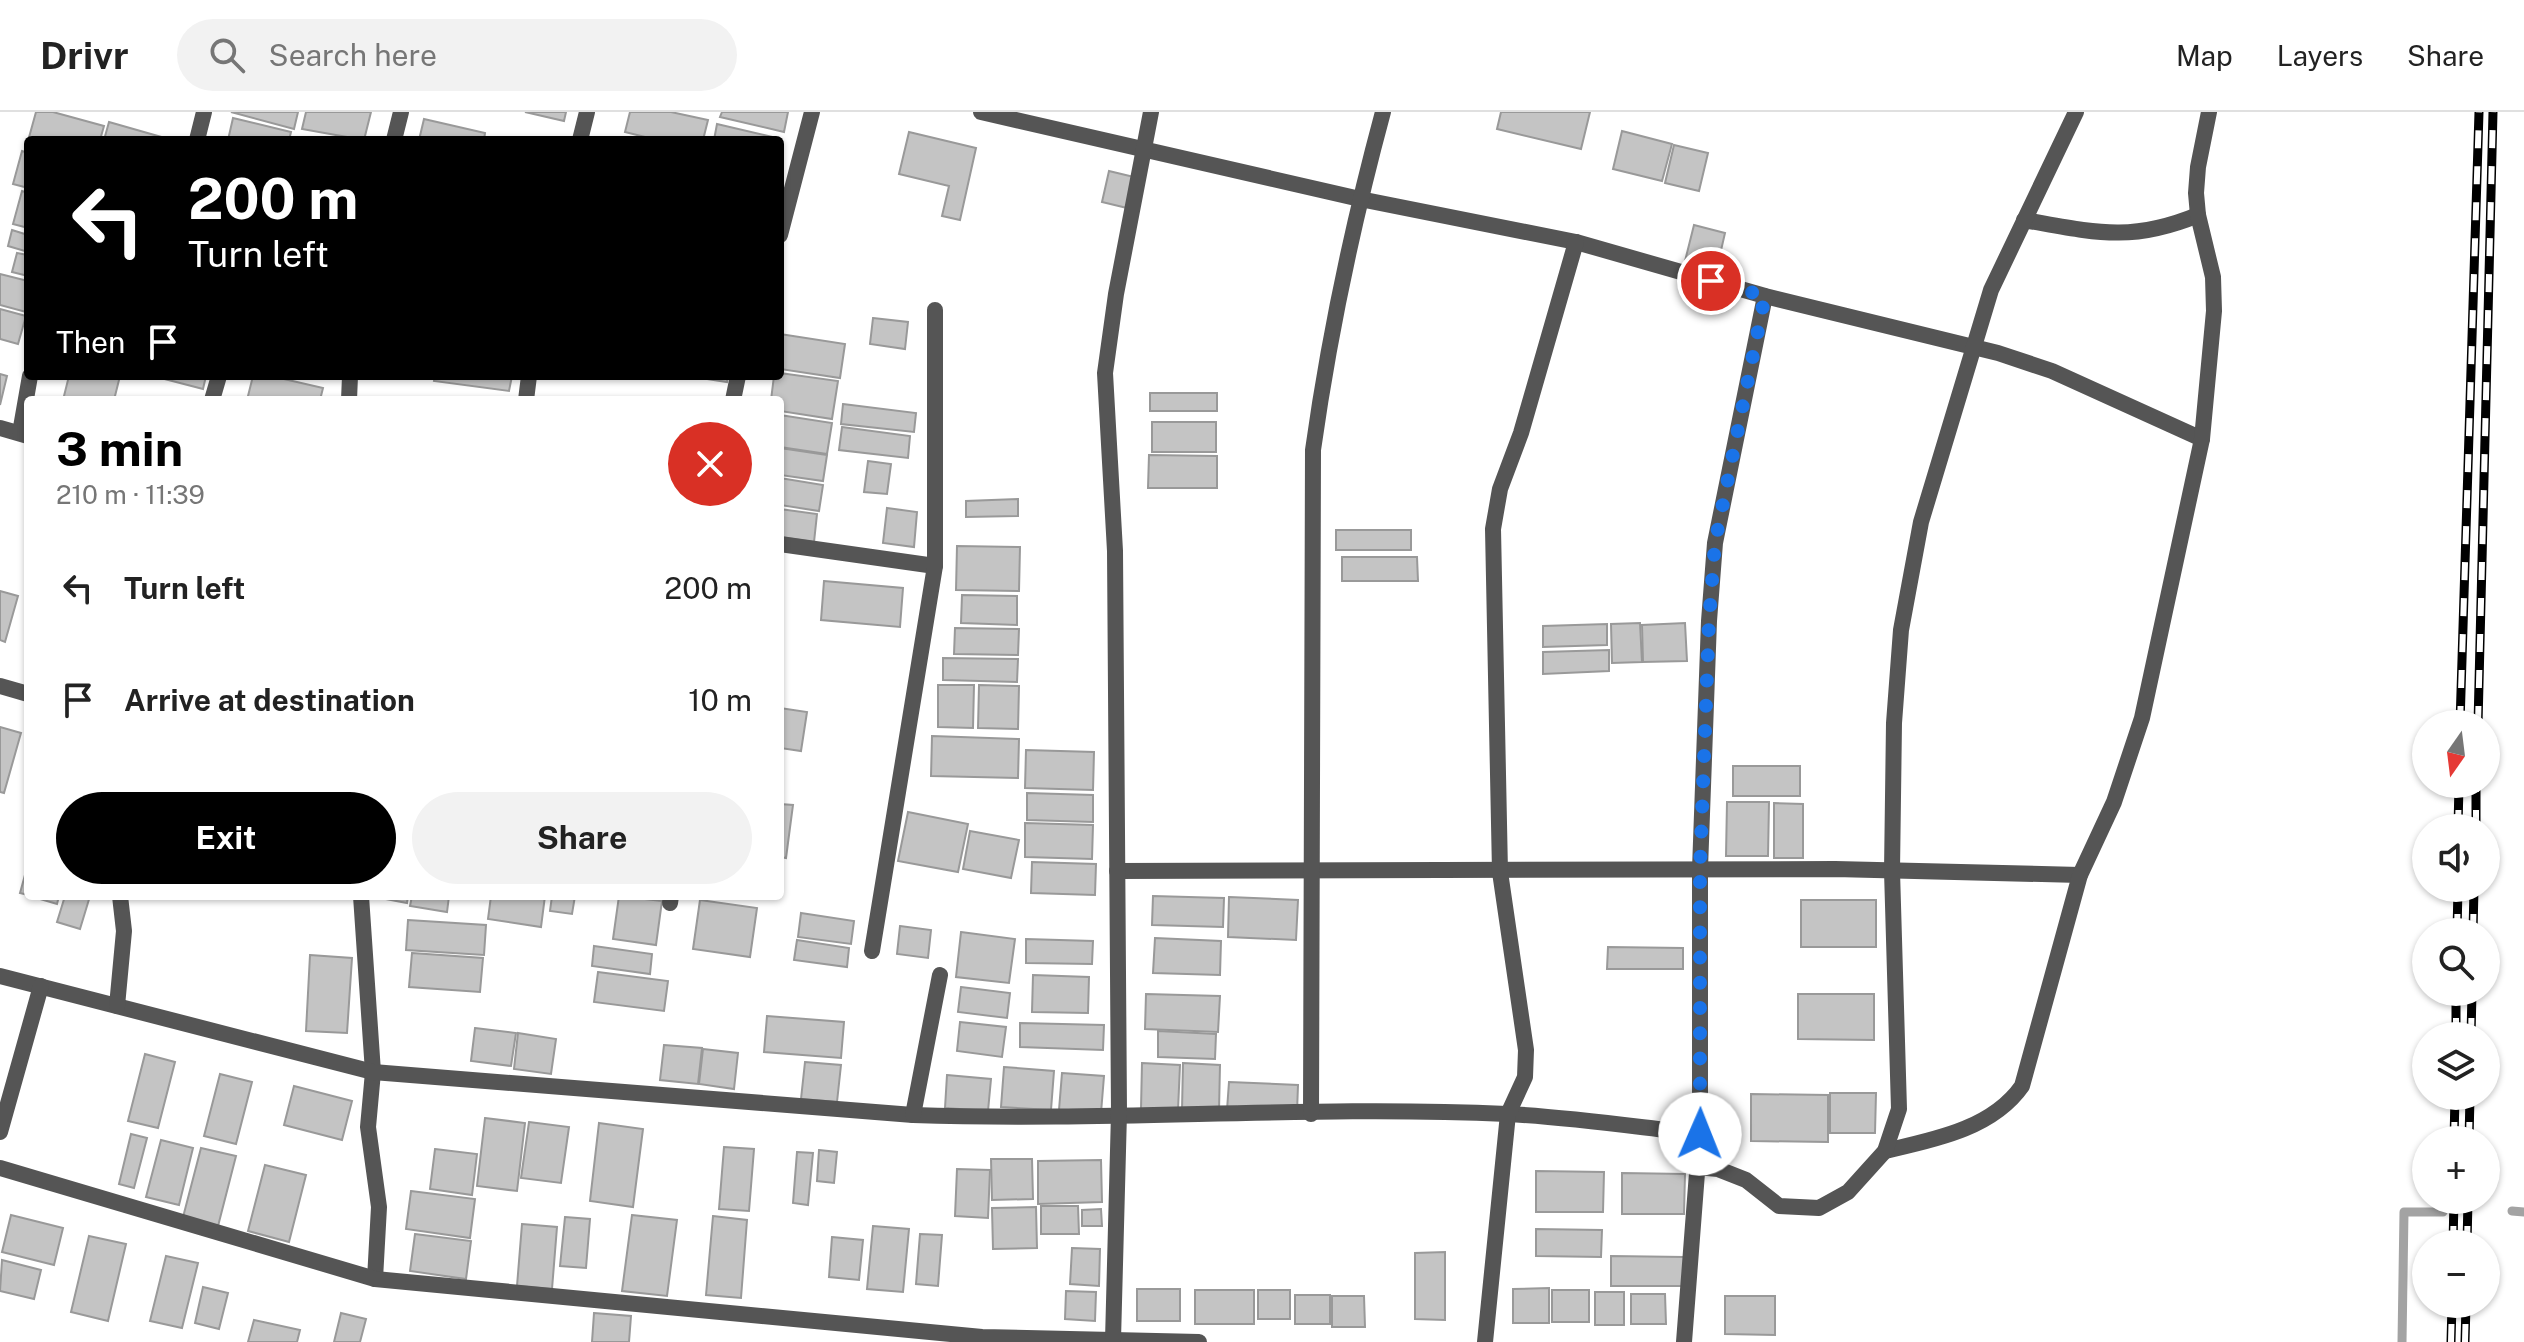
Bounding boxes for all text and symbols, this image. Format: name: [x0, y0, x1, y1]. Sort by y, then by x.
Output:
search box: [177, 19, 737, 91]
text: Drivr: [40, 33, 129, 78]
icon: search: [205, 33, 249, 77]
text: Search here: [269, 37, 437, 73]
text: Map: [2176, 39, 2233, 72]
text: Layers: [2277, 39, 2363, 72]
text: Share: [2407, 39, 2484, 72]
text: 200 m: [188, 166, 358, 232]
icon: left: [56, 168, 160, 272]
text: Turn left: [188, 233, 329, 275]
pin: [1677, 247, 1745, 315]
icon: arrive: [1689, 259, 1733, 303]
icon: arrive: [141, 320, 185, 364]
text: Then: [56, 324, 125, 360]
text: 3 min: [56, 420, 183, 477]
button: close: [668, 422, 752, 506]
text: 210 m · 11:39: [56, 479, 205, 510]
icon: left: [56, 566, 100, 610]
text: Turn left: [124, 570, 245, 606]
text: 200 m: [664, 570, 752, 606]
icon: arrive: [56, 678, 100, 722]
text: Arrive at destination: [124, 682, 415, 718]
text: 10 m: [688, 682, 752, 718]
north arrow: [2412, 710, 2500, 798]
map controls: [2412, 710, 2500, 1318]
button: Exit: [56, 792, 396, 884]
button: Share: [412, 792, 752, 884]
button: sound: [2412, 814, 2500, 902]
button: search: [2412, 918, 2500, 1006]
button: layers: [2412, 1022, 2500, 1110]
position arrow: [1658, 1092, 1742, 1176]
button: +: [2412, 1126, 2500, 1214]
button: −: [2412, 1230, 2500, 1318]

